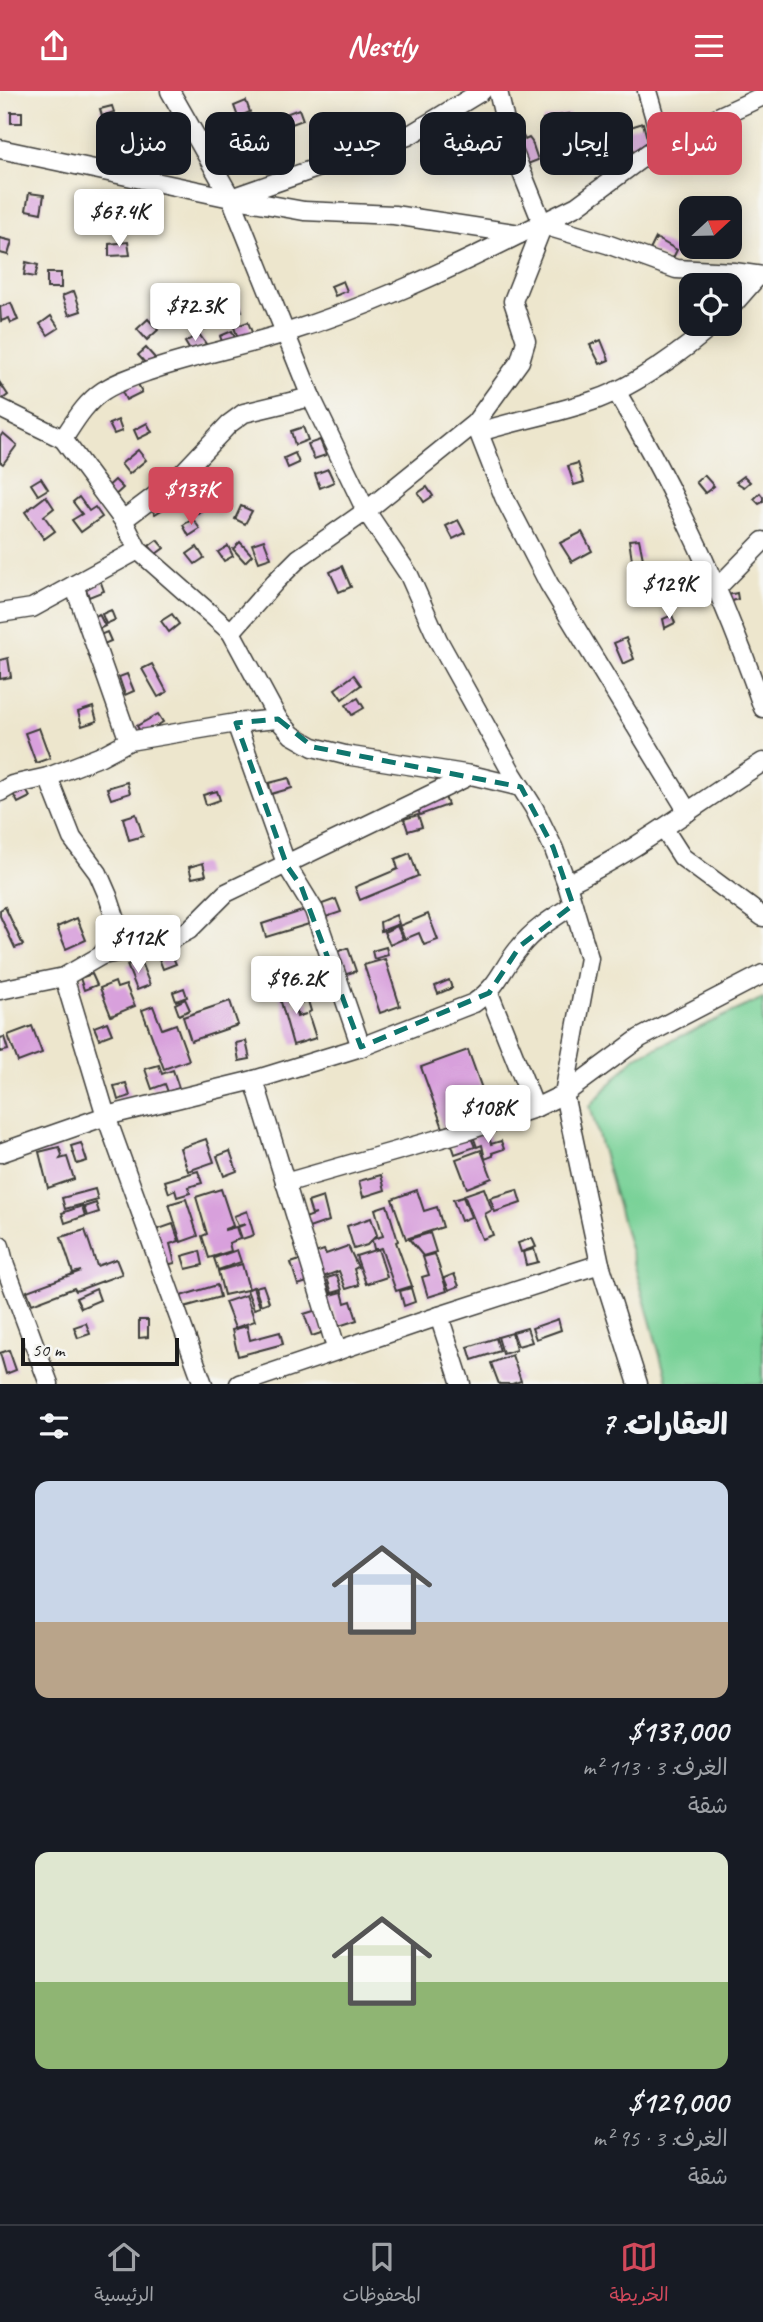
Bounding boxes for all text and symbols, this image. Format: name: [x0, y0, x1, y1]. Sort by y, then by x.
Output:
text: Nestly: [347, 25, 416, 66]
icon: share: [35, 27, 73, 65]
icon: menu: [690, 27, 728, 65]
chip: منزل: [96, 112, 191, 175]
chip: شقة: [205, 112, 295, 175]
chip: جديد: [309, 112, 406, 175]
chip: تصفية: [420, 112, 526, 175]
chip: إيجار: [540, 112, 633, 175]
chip: شراء: [647, 112, 742, 175]
pin: $67.4K: [62, 190, 176, 249]
north arrow: [679, 196, 742, 259]
map controls: [679, 196, 742, 336]
text: $67.4K: [90, 197, 148, 226]
button: locate: [679, 273, 742, 336]
pin: $72.3K: [138, 283, 252, 343]
text: $72.3K: [166, 291, 224, 320]
pin: $137K: [142, 467, 240, 527]
text: $137K: [165, 475, 218, 504]
pin: $129K: [620, 561, 718, 621]
text: $129K: [643, 569, 695, 598]
pin: $112K: [89, 915, 187, 975]
text: $112K: [111, 923, 165, 952]
pin: $96.2K: [239, 957, 353, 1016]
text: $96.2K: [267, 964, 325, 993]
pin: $108K: [439, 1086, 537, 1145]
text: $108K: [461, 1093, 515, 1122]
scale bar: [21, 1335, 178, 1367]
text: 50 m: [32, 1338, 64, 1362]
text: العقارات: 7: [601, 1405, 728, 1443]
icon: filters: [35, 1407, 73, 1445]
icon: home: [319, 1527, 445, 1653]
text: $137,000: [628, 1712, 728, 1750]
text: الغرف: 3 · 113 m²: [582, 1753, 728, 1782]
text: شقة: [688, 1791, 728, 1820]
icon: home: [319, 1898, 445, 2024]
text: $129,000: [628, 2083, 728, 2121]
text: الغرف: 3 · 95 m²: [593, 2124, 728, 2153]
text: شقة: [688, 2162, 728, 2191]
tab: الرئيسية: [94, 2238, 154, 2311]
tab: المحفوظات: [343, 2238, 421, 2311]
tab: الخريطة: [609, 2238, 669, 2311]

